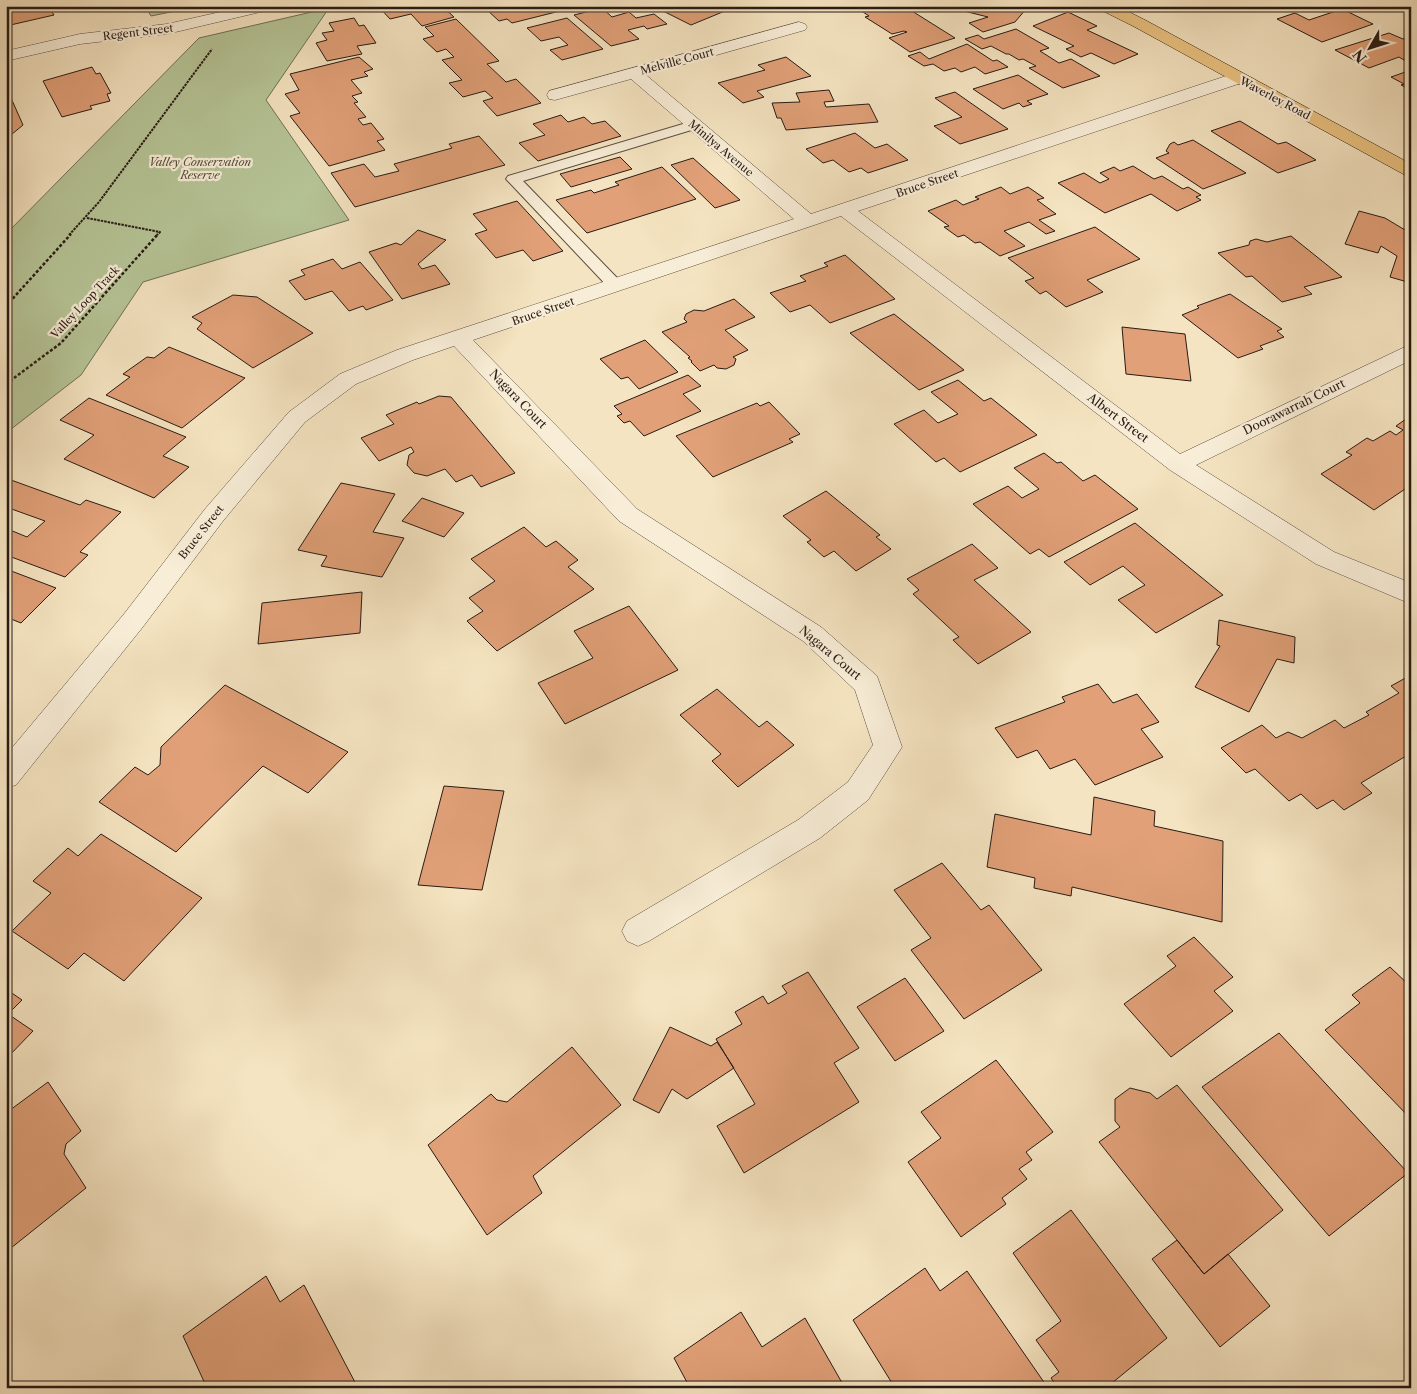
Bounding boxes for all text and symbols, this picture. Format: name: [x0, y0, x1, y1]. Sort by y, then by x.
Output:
street label: Regent Street: [102, 21, 174, 43]
north arrow: [1344, 22, 1394, 72]
street label: Melville Court: [639, 44, 715, 78]
text: N: [1349, 46, 1371, 67]
street label: Waverley Road: [1236, 73, 1313, 123]
street label: Minilya Avenue: [685, 117, 757, 179]
park label: Valley Conservation Reserve: [149, 155, 251, 182]
street label: Bruce Street: [894, 166, 960, 200]
street label: Valley Loop Track: [47, 262, 123, 342]
street label: Bruce Street: [510, 294, 576, 328]
street label: Nagara Court: [486, 366, 551, 432]
street label: Doorawarrah Court: [1240, 375, 1348, 438]
street label: Albert Street: [1084, 389, 1153, 446]
street label: Bruce Street: [175, 502, 227, 562]
street label: Nagara Court: [796, 622, 865, 683]

